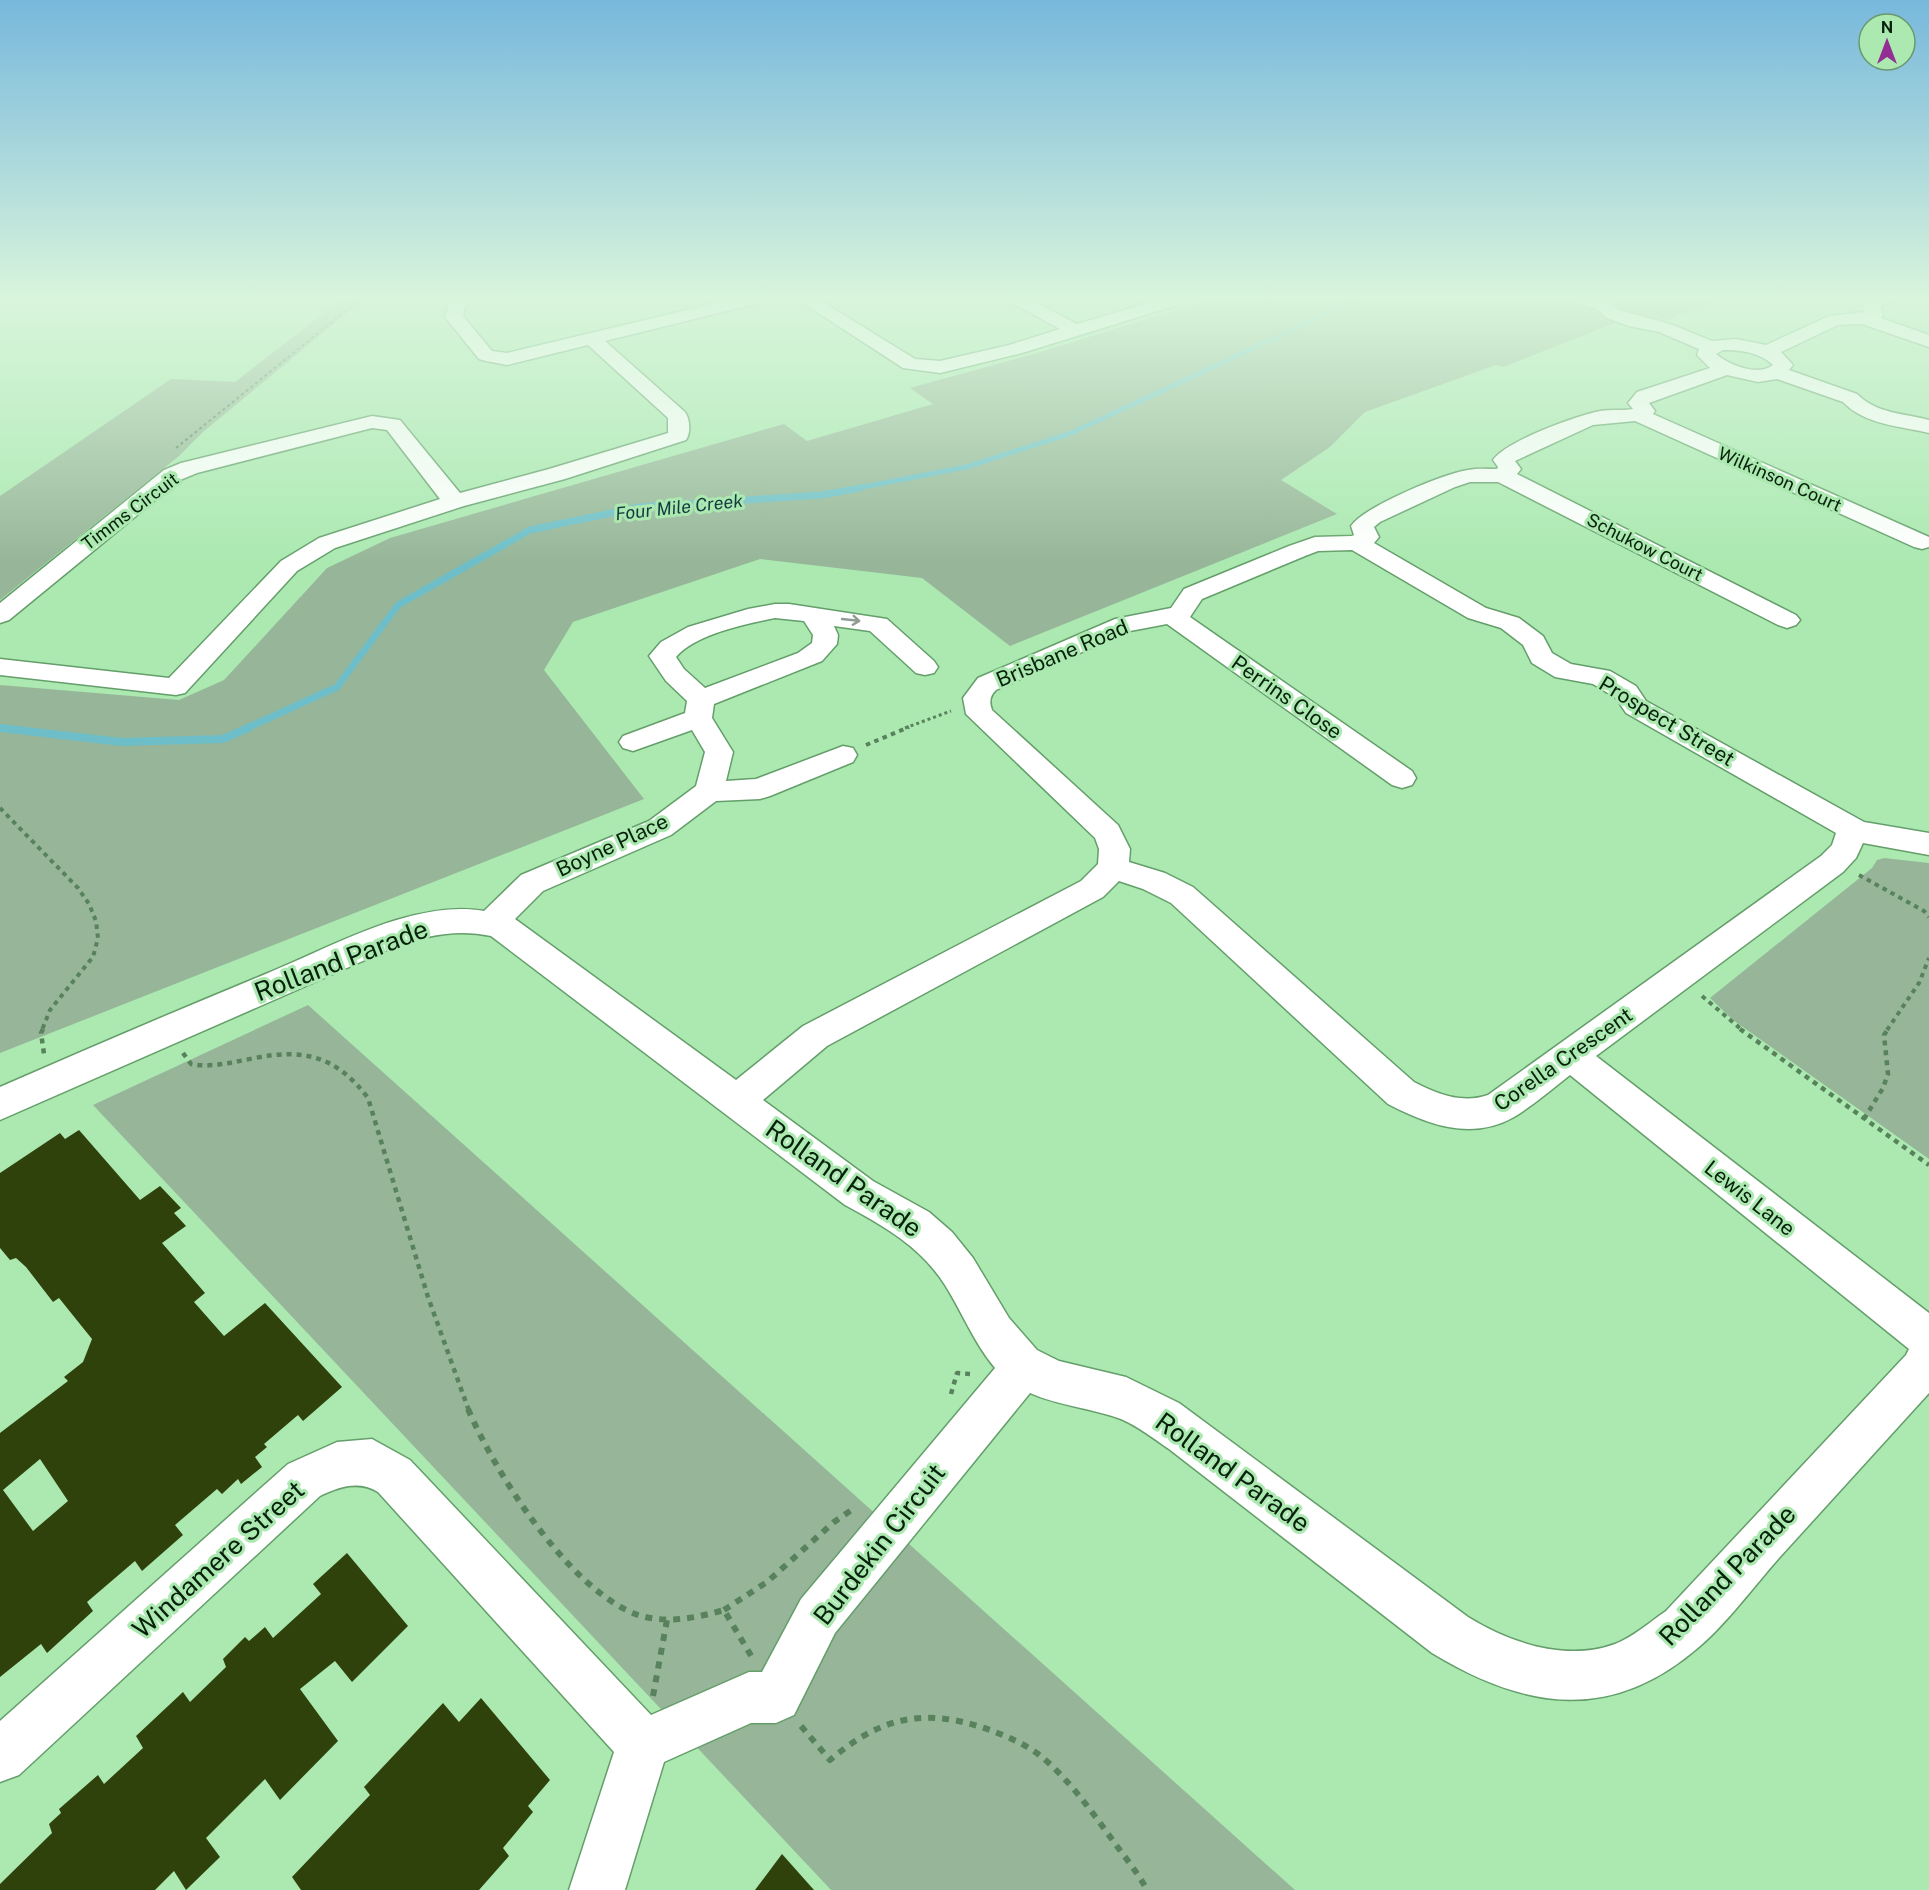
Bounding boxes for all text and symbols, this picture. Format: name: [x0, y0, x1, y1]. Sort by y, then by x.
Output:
north arrow: [1857, 12, 1917, 72]
text: N: [1881, 18, 1893, 37]
street label: Wilkinson Court: [1715, 442, 1845, 516]
street label: Timms Circuit: [78, 468, 182, 554]
water label: Four Mile Creek: [614, 490, 744, 524]
street label: Schukow Court: [1583, 509, 1707, 585]
street label: Brisbane Road: [992, 614, 1132, 692]
one-way arrow: [841, 615, 861, 626]
street label: Perrins Close: [1227, 650, 1347, 744]
street label: Prospect Street: [1595, 671, 1739, 771]
street label: Boyne Place: [552, 808, 672, 882]
street label: Rolland Parade: [250, 913, 432, 1007]
street label: Corella Crescent: [1489, 1002, 1637, 1116]
street label: Rolland Parade: [760, 1113, 928, 1243]
street label: Lewis Lane: [1700, 1155, 1800, 1241]
street label: Rolland Parade: [1150, 1406, 1316, 1538]
street label: Burdekin Circuit: [807, 1457, 951, 1631]
street label: Windamere Street: [126, 1474, 310, 1644]
street label: Rolland Parade: [1652, 1498, 1802, 1652]

